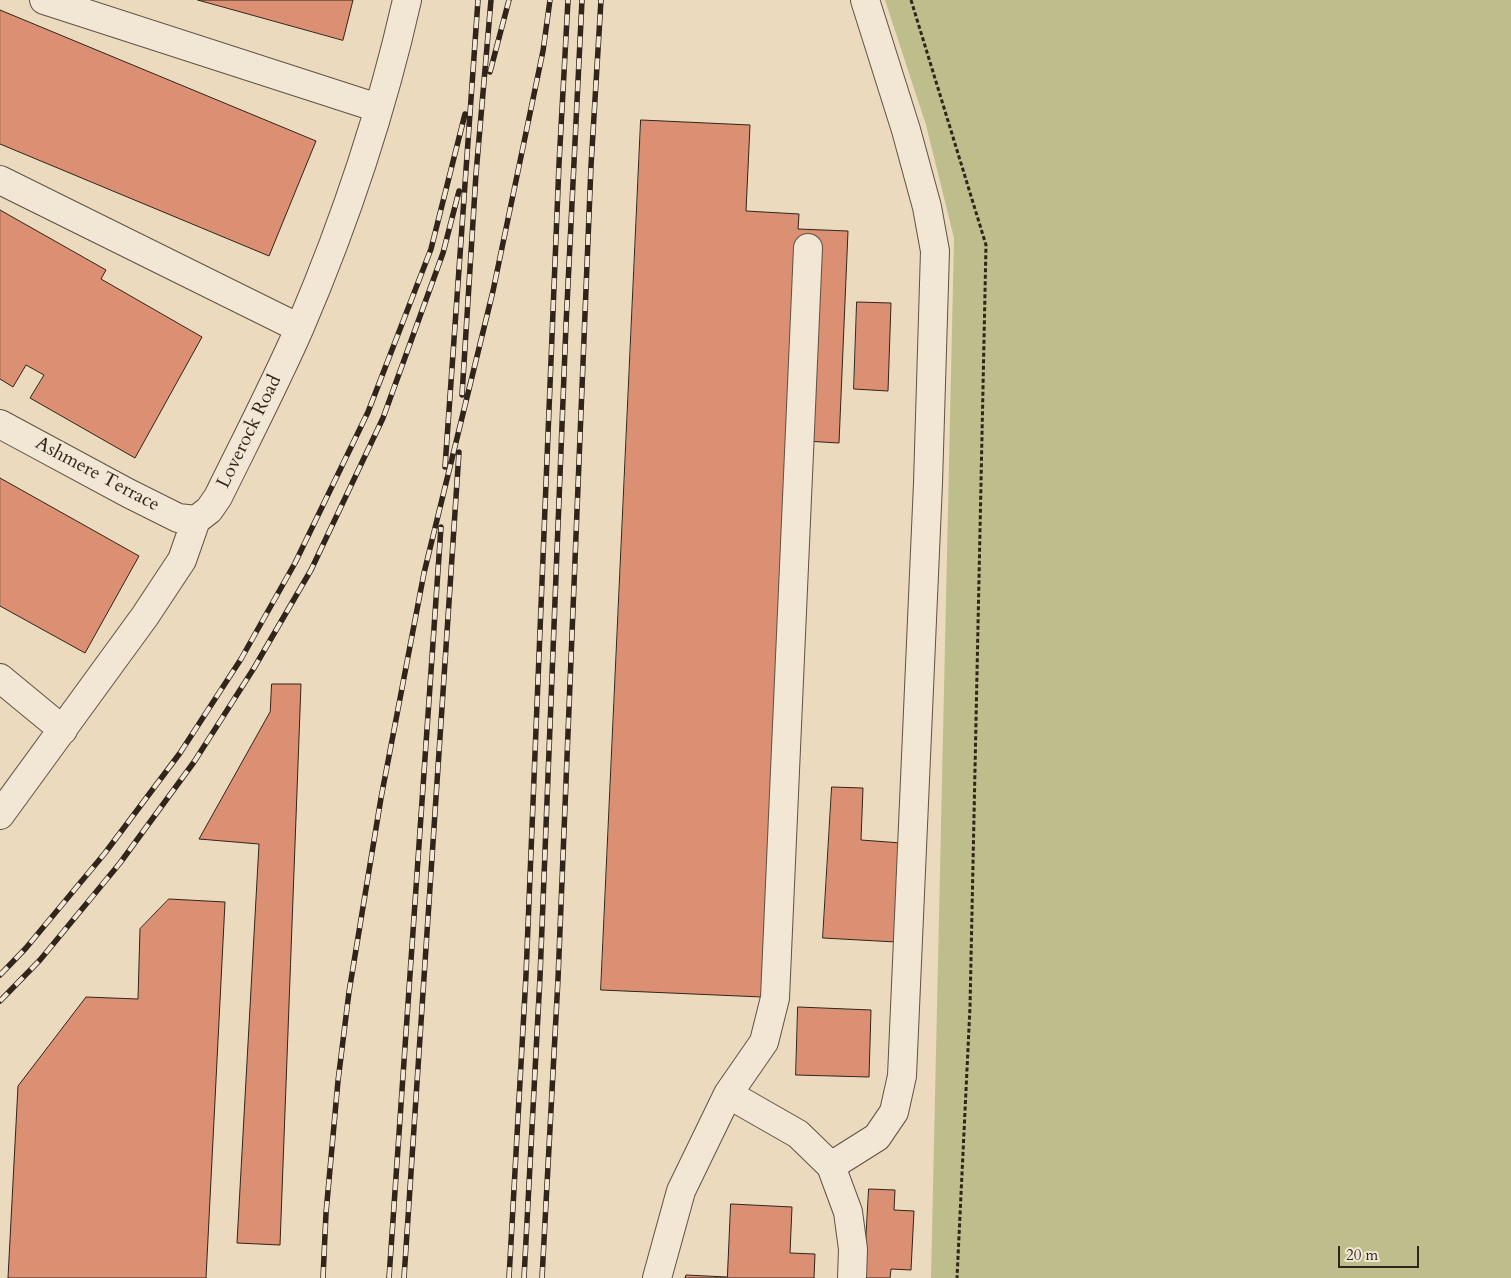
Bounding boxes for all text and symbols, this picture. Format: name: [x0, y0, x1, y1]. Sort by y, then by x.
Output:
street label: Loverock Road: [213, 372, 287, 492]
street label: Ashmere Terrace: [31, 433, 163, 517]
scale bar: [1341, 1236, 1422, 1268]
text: 20 m: [1346, 1245, 1378, 1265]

